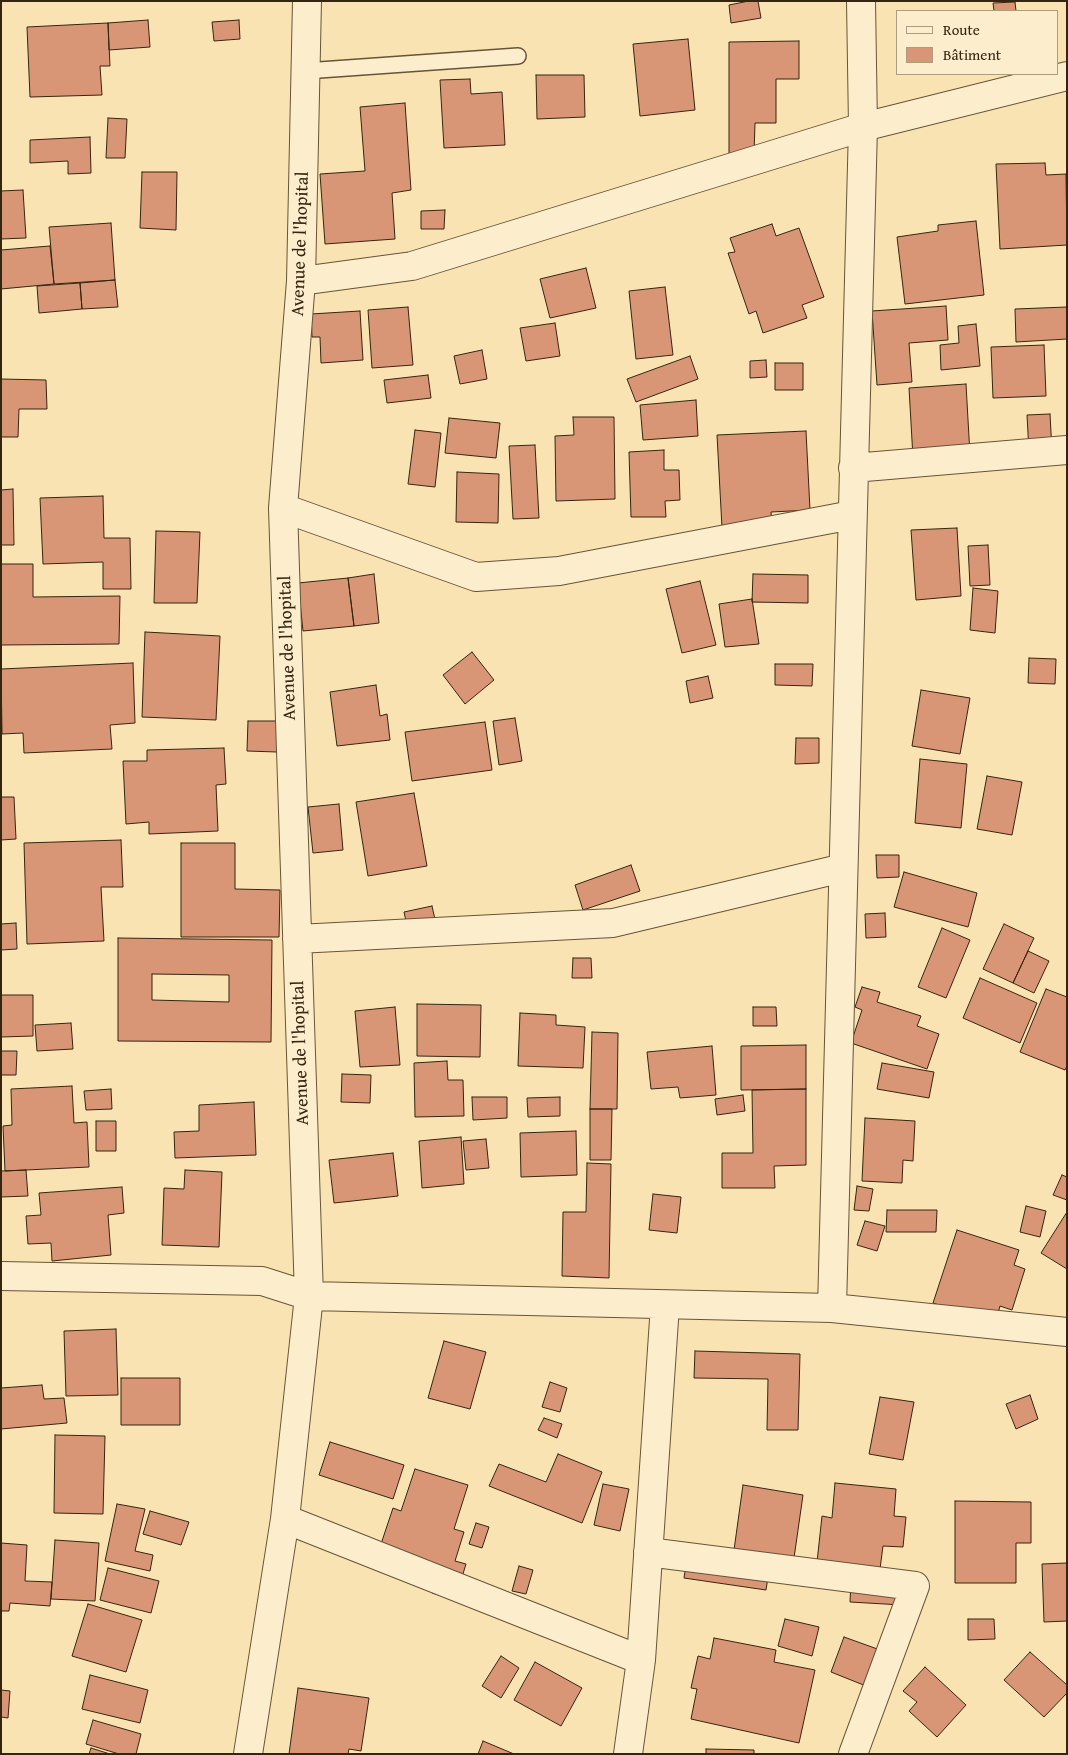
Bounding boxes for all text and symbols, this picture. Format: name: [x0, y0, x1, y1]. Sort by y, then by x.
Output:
legend: [896, 10, 1058, 75]
text: Route: [943, 19, 980, 40]
text: Bâtiment: [943, 44, 1001, 65]
street label: Avenue de l'hopital: [288, 171, 314, 317]
street label: Avenue de l'hopital: [275, 575, 301, 721]
street label: Avenue de l'hopital: [288, 980, 314, 1126]

